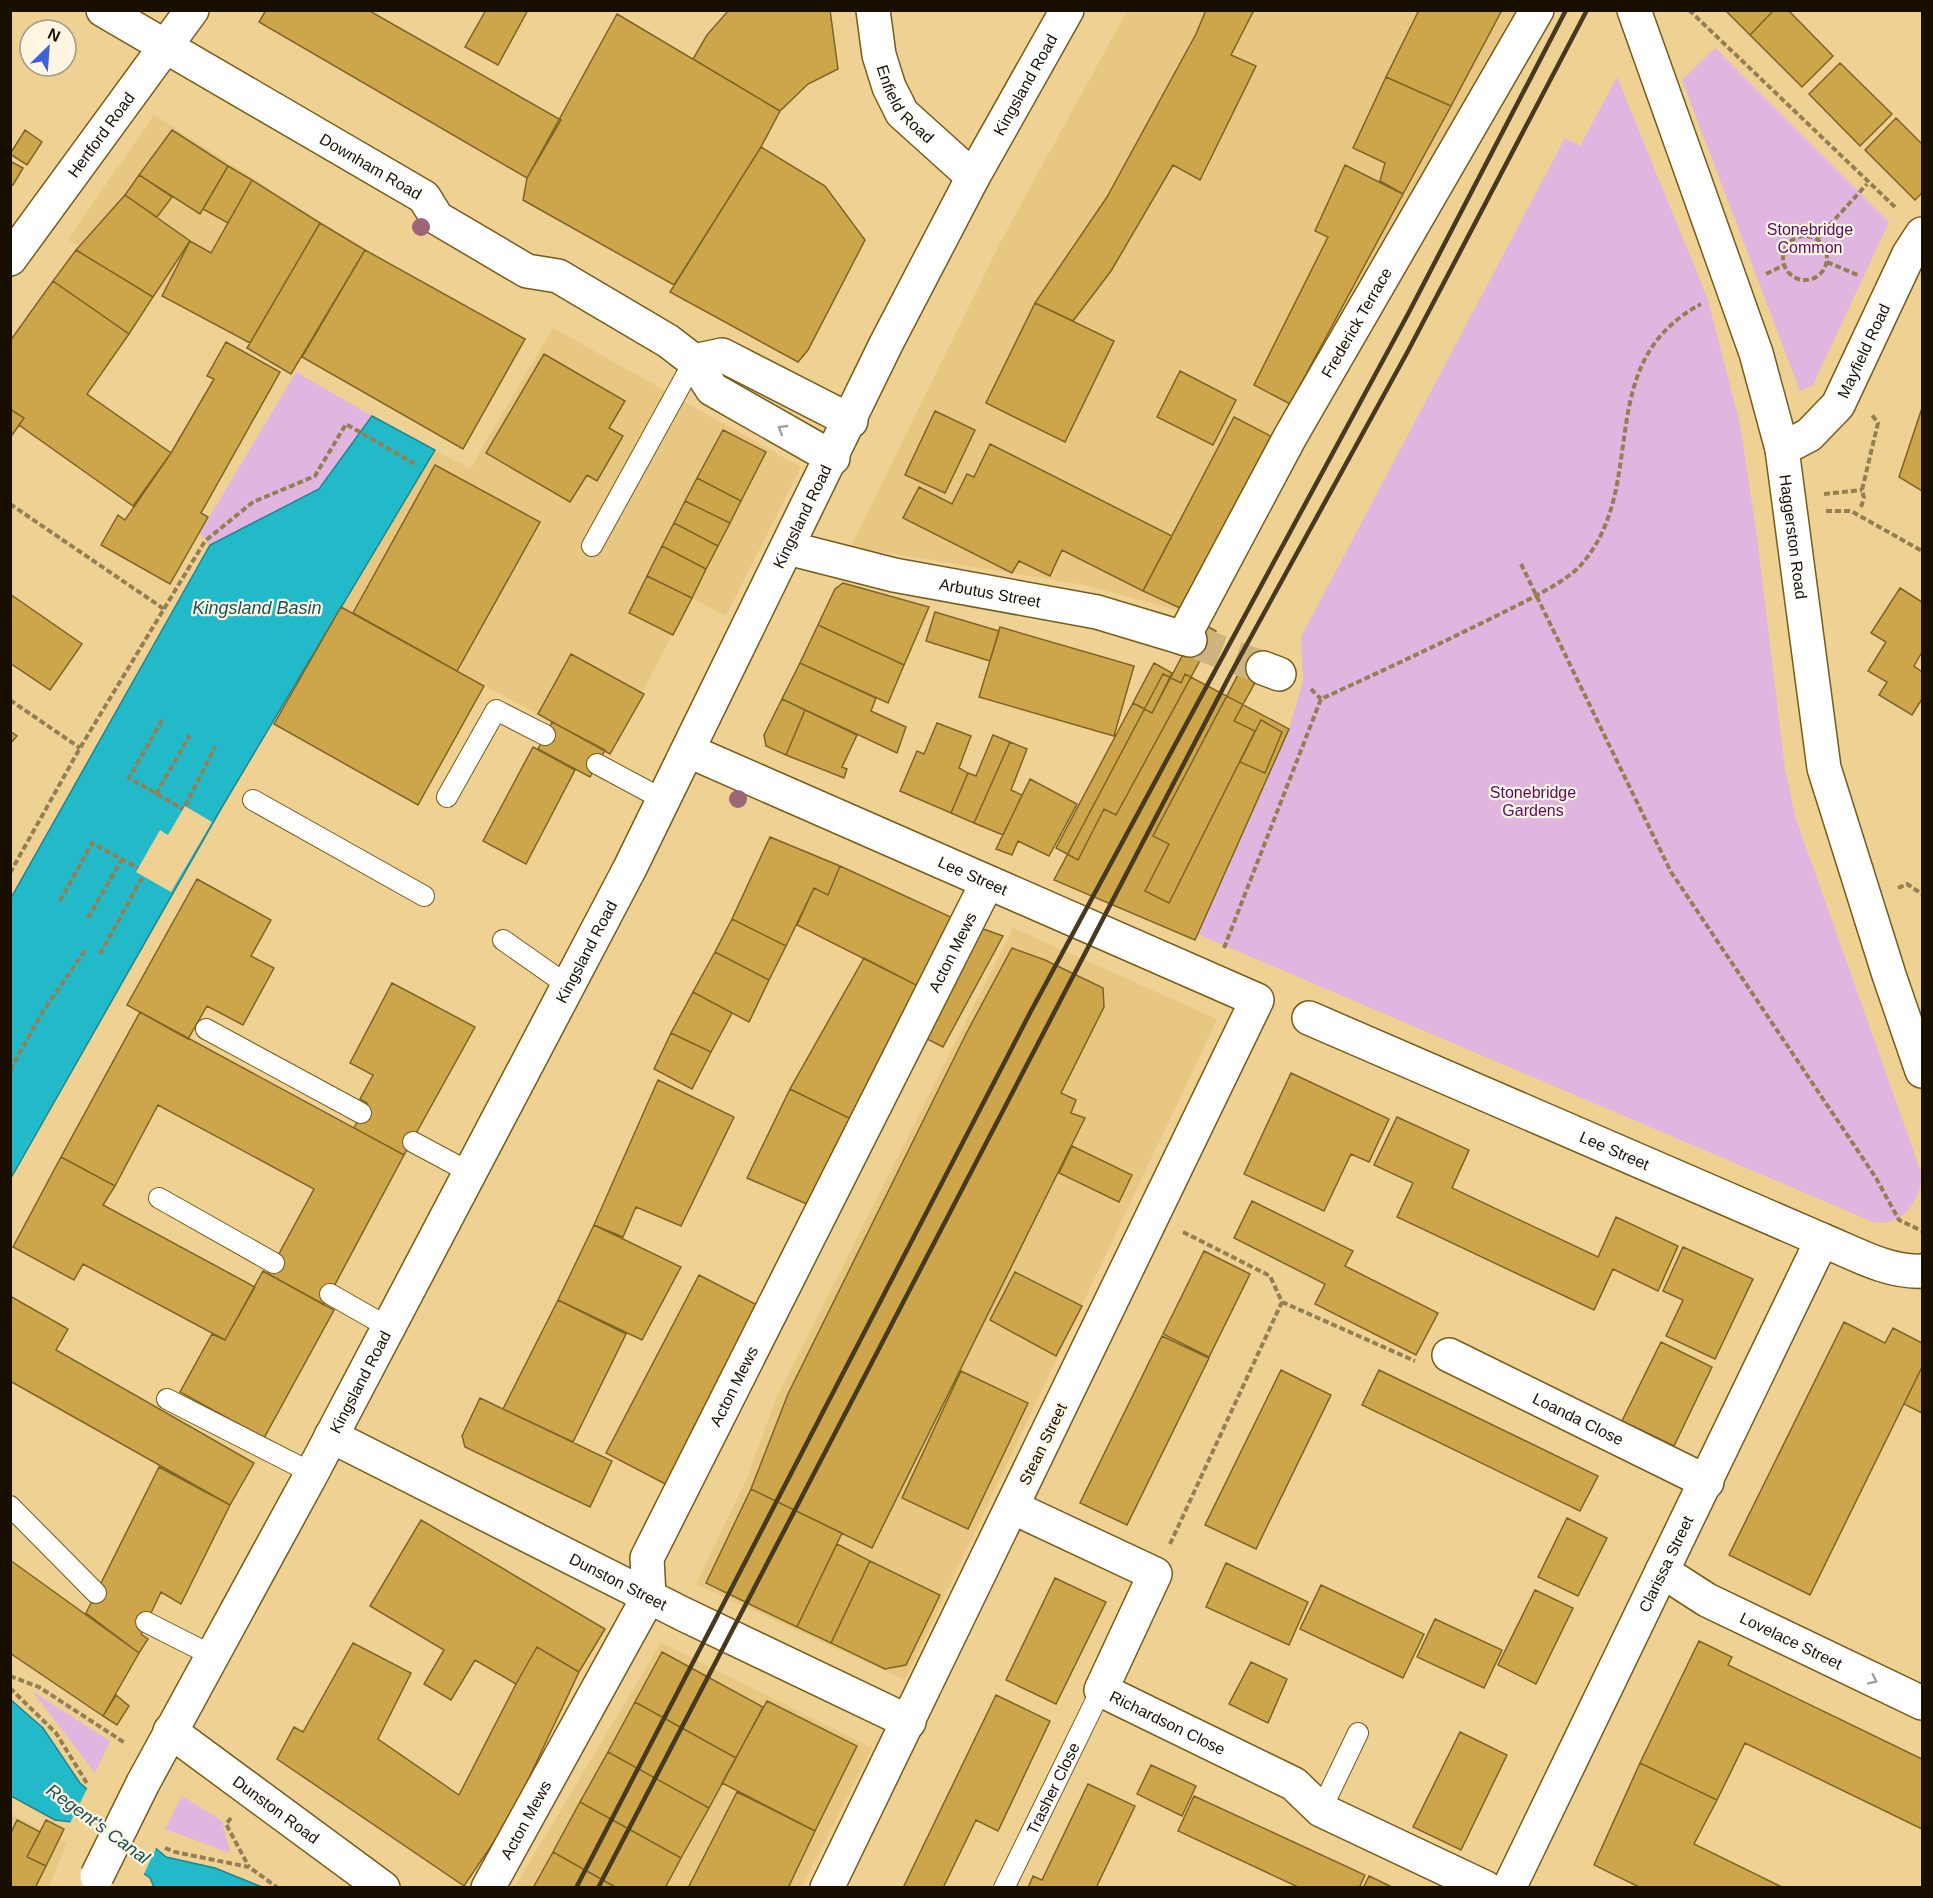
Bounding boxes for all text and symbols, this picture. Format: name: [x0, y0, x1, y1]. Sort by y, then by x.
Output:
north arrow: [18, 18, 78, 78]
text: N: [45, 25, 63, 45]
street label: Kingsland Road: [990, 31, 1060, 138]
street label: Enfield Road: [874, 63, 937, 146]
street label: Hertford Road: [64, 89, 137, 180]
street label: Downham Road: [317, 130, 425, 202]
park label: Stonebridge Common: [1767, 221, 1853, 256]
street label: Frederick Terrace: [1318, 264, 1395, 381]
street label: Mayfield Road: [1834, 301, 1893, 401]
one-way arrow: [778, 424, 788, 436]
street label: Kingsland Road: [769, 462, 834, 571]
street label: Haggerston Road: [1777, 473, 1810, 600]
street label: Arbutus Street: [938, 575, 1042, 610]
water label: Kingsland Basin: [192, 598, 322, 618]
park label: Stonebridge Gardens: [1490, 784, 1576, 819]
street label: Lee Street: [936, 853, 1011, 898]
street label: Kingsland Road: [552, 898, 620, 1006]
street label: Acton Mews: [925, 909, 979, 995]
street label: Lee Street: [1577, 1128, 1652, 1173]
street label: Kingsland Road: [326, 1328, 394, 1436]
street label: Acton Mews: [706, 1343, 761, 1429]
street label: Loanda Close: [1530, 1389, 1626, 1448]
street label: Stean Street: [1016, 1400, 1070, 1488]
street label: Clarissa Street: [1635, 1512, 1696, 1615]
street label: Dunston Street: [567, 1550, 670, 1613]
street label: Lovelace Street: [1737, 1609, 1846, 1672]
one-way arrow: [1867, 1672, 1878, 1684]
street label: Richardson Close: [1107, 1687, 1228, 1758]
street label: Trasher Close: [1023, 1740, 1082, 1837]
street label: Dunston Road: [230, 1772, 323, 1847]
street label: Acton Mews: [497, 1777, 554, 1862]
water label: Regent's Canal: [43, 1780, 154, 1869]

